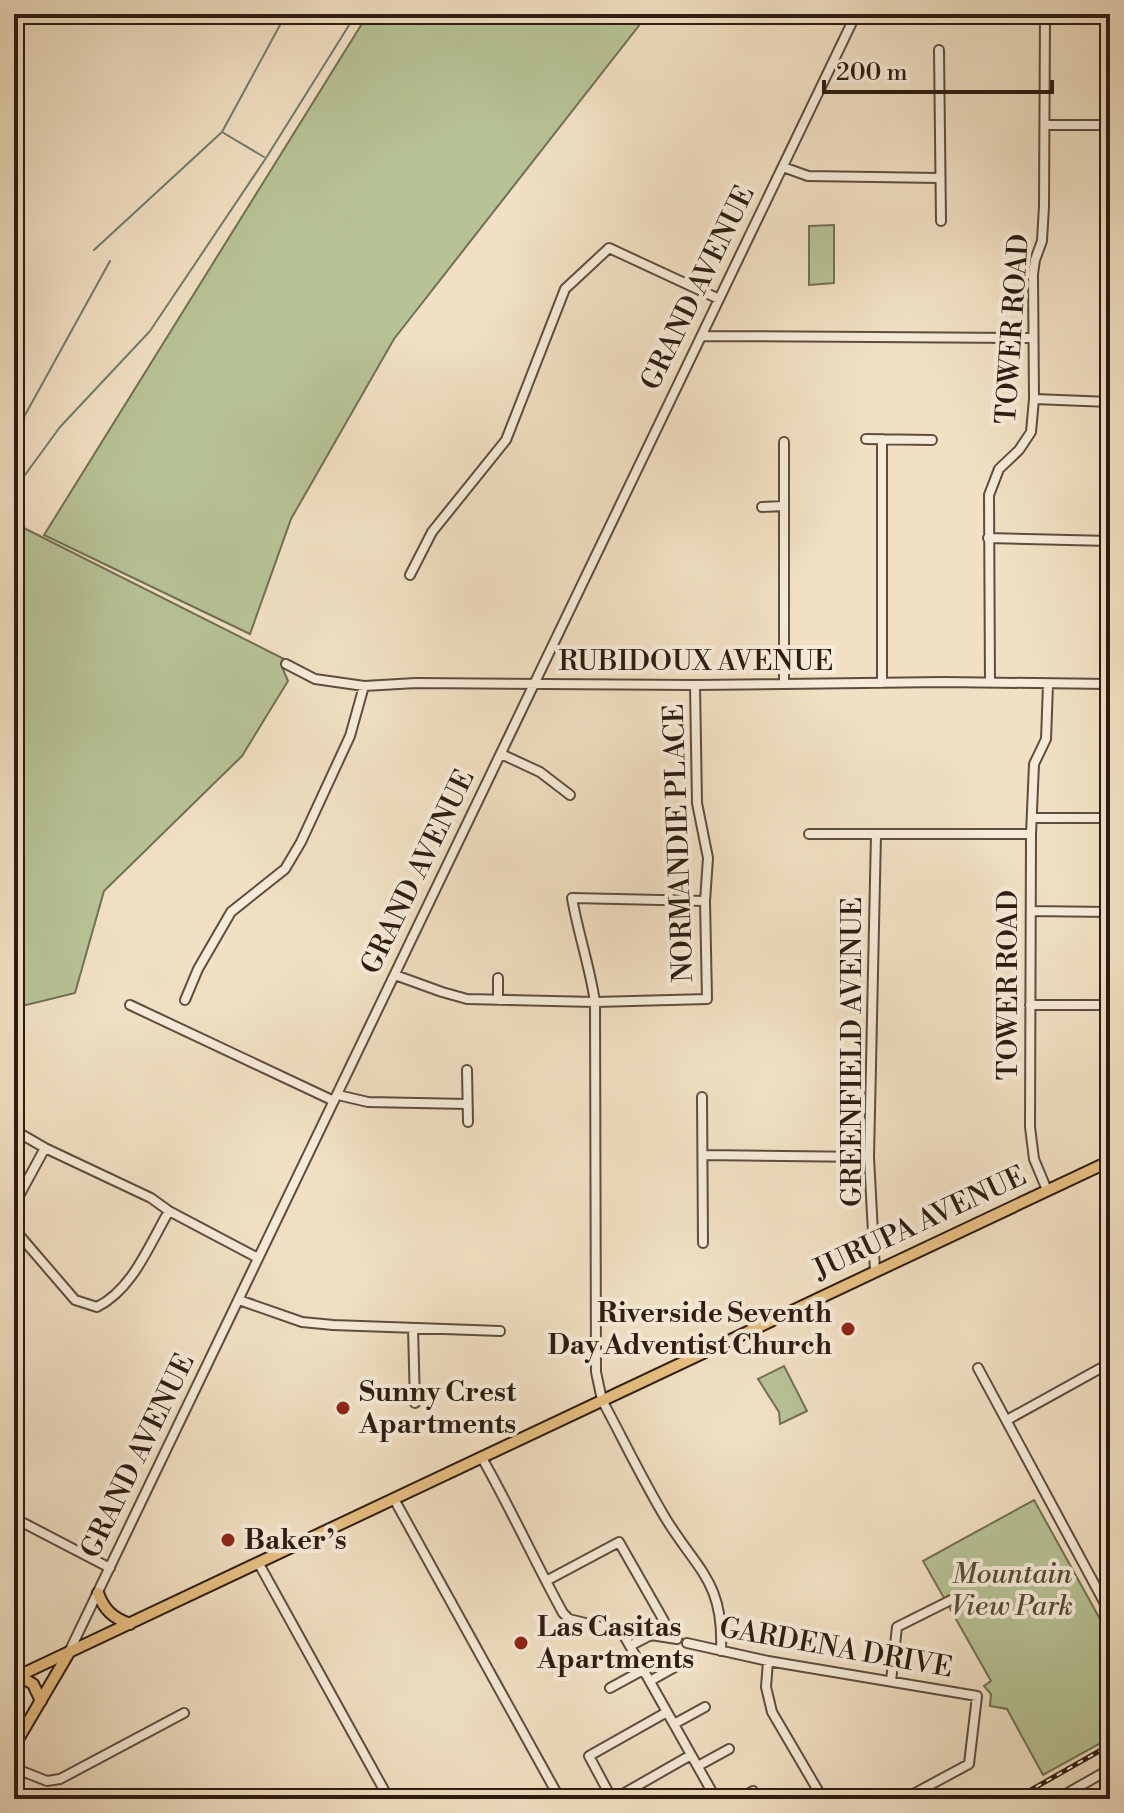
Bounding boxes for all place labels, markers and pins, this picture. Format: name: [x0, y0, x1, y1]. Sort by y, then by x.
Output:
place label: Riverside Seventh Day Adventist Church: [548, 1296, 832, 1363]
marker: Riverside Seventh Day Adventist Church: [839, 1320, 857, 1338]
place label: Sunny Crest Apartments: [358, 1375, 517, 1442]
marker: Sunny Crest Apartments: [334, 1399, 352, 1417]
place label: Baker’s: [244, 1523, 347, 1558]
marker: Baker’s: [219, 1531, 237, 1549]
place label: Las Casitas Apartments: [536, 1610, 694, 1677]
marker: Las Casitas Apartments: [512, 1634, 530, 1652]

